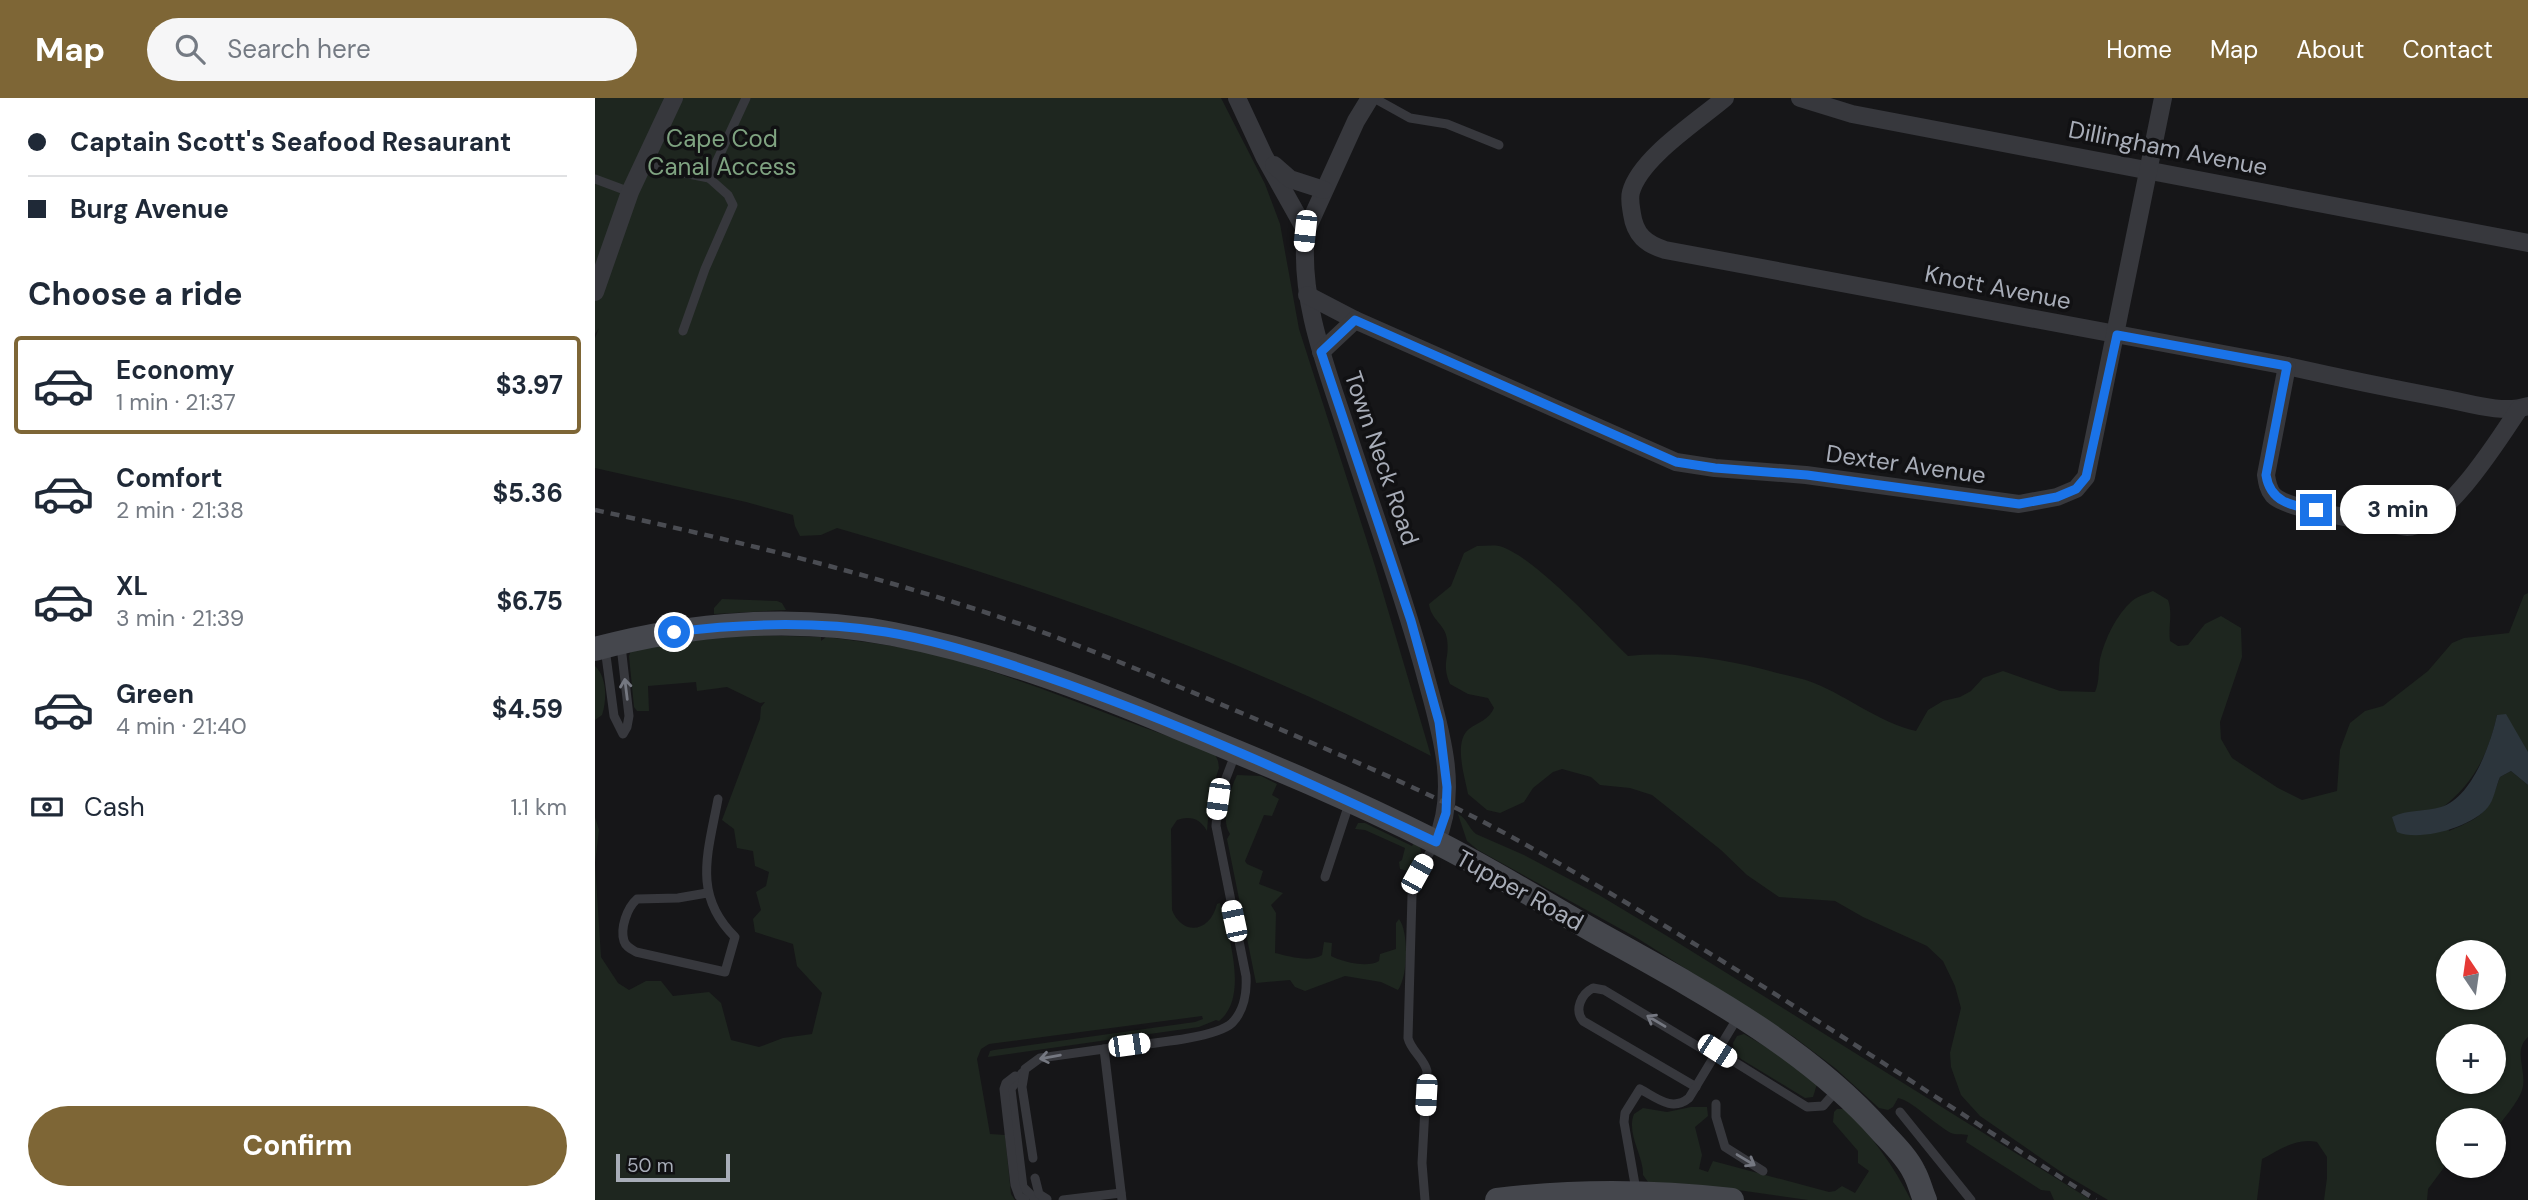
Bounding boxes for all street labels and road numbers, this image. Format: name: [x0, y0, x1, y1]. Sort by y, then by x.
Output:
street label: Dillingham Avenue: [2066, 114, 2270, 182]
street label: Knott Avenue: [1922, 258, 2074, 316]
street label: Town Neck Road: [1338, 367, 1426, 549]
street label: Dexter Avenue: [1824, 437, 1988, 491]
street label: Tupper Road: [1451, 842, 1589, 938]

